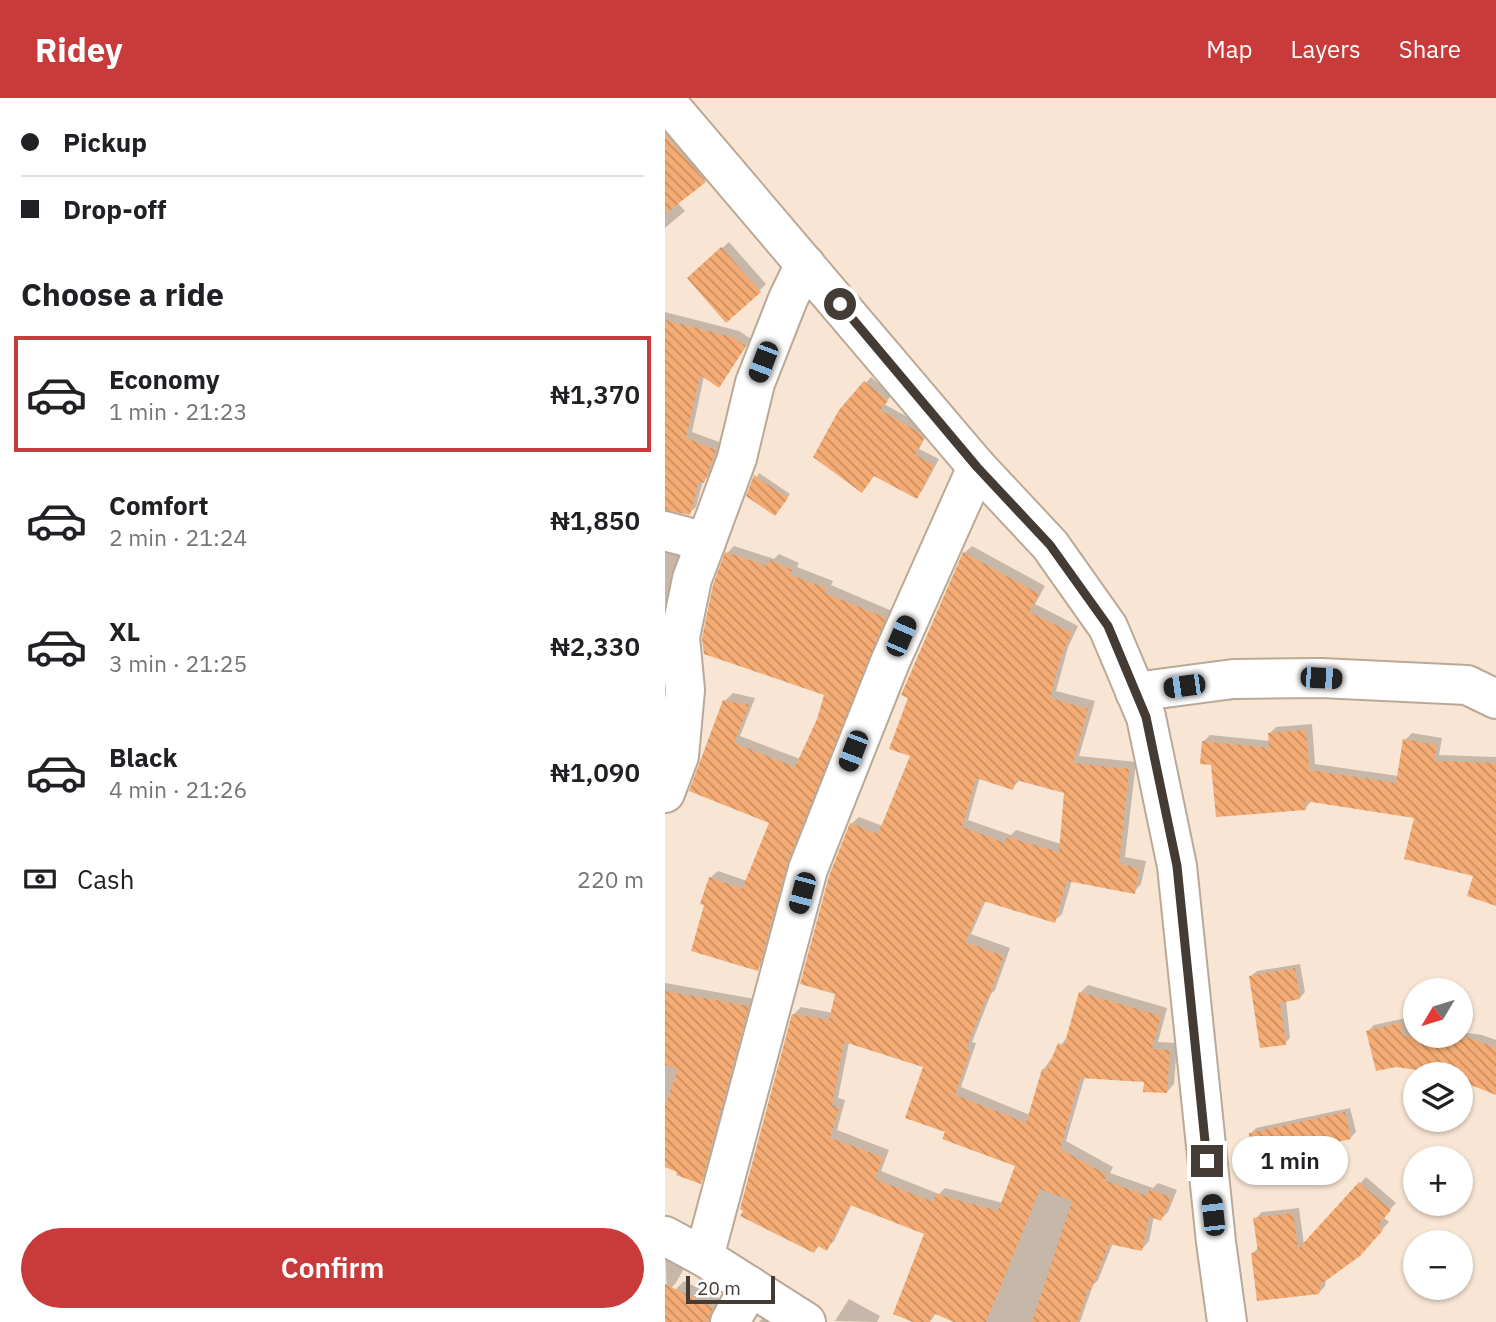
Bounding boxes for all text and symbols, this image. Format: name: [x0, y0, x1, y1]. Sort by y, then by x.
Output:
text: Ridey: [35, 28, 123, 71]
text: Map: [1206, 33, 1253, 65]
text: Layers: [1291, 33, 1361, 65]
text: Share: [1399, 33, 1461, 65]
text: Pickup: [63, 125, 147, 159]
text: Drop-off: [63, 192, 166, 226]
text: Choose a ride: [21, 273, 224, 315]
route start: [824, 288, 856, 320]
car: [746, 339, 781, 385]
text: Economy: [109, 362, 220, 396]
icon: car: [25, 363, 88, 426]
text: ₦1,370: [550, 377, 640, 411]
text: 1 min · 21:23: [109, 396, 247, 426]
text: Comfort: [109, 488, 208, 522]
icon: car: [25, 489, 88, 552]
text: ₦1,850: [550, 503, 640, 537]
text: 2 min · 21:24: [109, 522, 247, 552]
car: [884, 613, 919, 659]
text: XL: [109, 614, 140, 648]
icon: car: [25, 615, 88, 678]
text: ₦2,330: [550, 629, 640, 663]
text: 3 min · 21:25: [109, 648, 247, 678]
car: [1300, 666, 1343, 690]
car: [1162, 673, 1207, 699]
car: [836, 728, 871, 774]
text: Black: [109, 740, 177, 774]
icon: car: [25, 741, 88, 804]
text: ₦1,090: [550, 755, 640, 789]
text: 4 min · 21:26: [109, 774, 247, 804]
icon: cash: [21, 860, 59, 898]
text: Cash: [77, 862, 134, 896]
text: 220 m: [577, 864, 644, 894]
car: [787, 870, 818, 916]
north arrow: [1403, 978, 1473, 1048]
map controls: [1403, 978, 1473, 1300]
button: layers: [1403, 1062, 1473, 1132]
callout: 1 min: [1231, 1136, 1347, 1186]
route end: [1191, 1145, 1223, 1177]
text: 1 min: [1260, 1145, 1320, 1175]
button: +: [1403, 1146, 1473, 1216]
car: [1201, 1193, 1226, 1237]
button: Confirm: [21, 1228, 644, 1308]
button: −: [1403, 1230, 1473, 1300]
scale bar: [686, 1273, 775, 1305]
text: 20 m: [697, 1276, 741, 1300]

